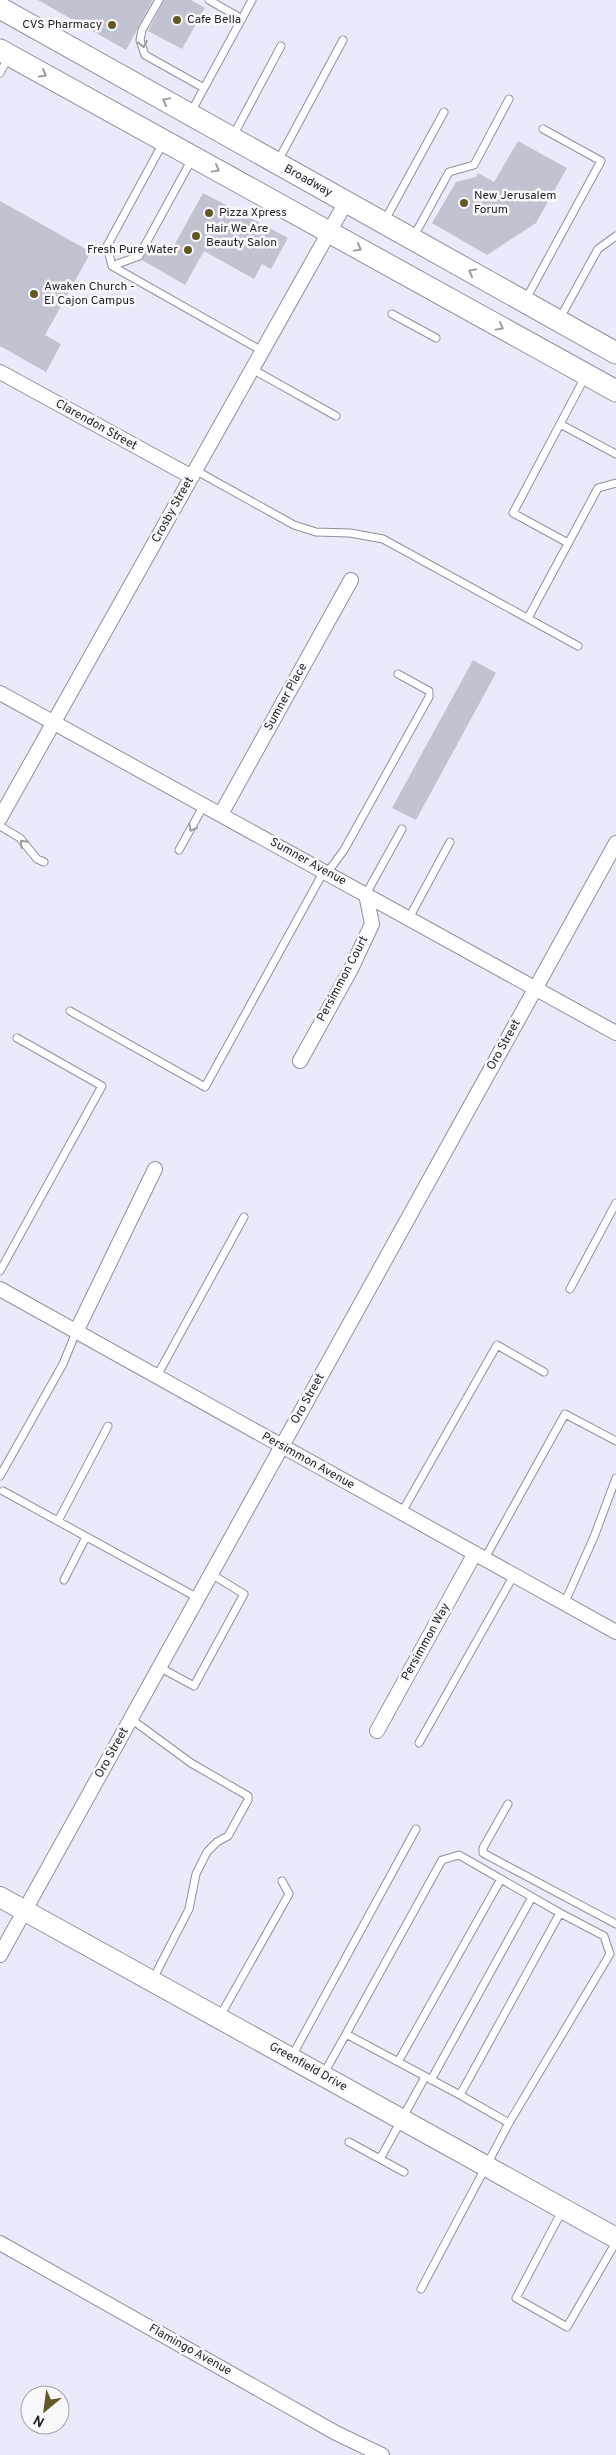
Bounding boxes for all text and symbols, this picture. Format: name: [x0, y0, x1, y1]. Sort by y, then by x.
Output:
place label: Cafe Bella: [187, 12, 241, 28]
marker: Cafe Bella: [171, 14, 183, 26]
place label: CVS Pharmacy: [22, 17, 102, 33]
marker: CVS Pharmacy: [106, 19, 118, 31]
one-way arrow: [137, 40, 147, 48]
one-way arrow: [37, 68, 46, 78]
one-way arrow: [163, 97, 172, 107]
street label: Broadway: [281, 161, 335, 201]
one-way arrow: [210, 163, 219, 173]
place label: New Jerusalem Forum: [474, 188, 556, 218]
marker: New Jerusalem Forum: [458, 197, 470, 209]
place label: Pizza Xpress: [219, 205, 287, 221]
marker: Pizza Xpress: [203, 207, 215, 219]
place label: Hair We Are Beauty Salon: [206, 221, 277, 251]
marker: Hair We Are Beauty Salon: [190, 230, 202, 242]
place label: Fresh Pure Water: [87, 242, 178, 258]
one-way arrow: [352, 242, 361, 252]
marker: Fresh Pure Water: [182, 244, 194, 256]
one-way arrow: [468, 268, 477, 278]
place label: Awaken Church - El Cajon Campus: [44, 279, 135, 309]
marker: Awaken Church - El Cajon Campus: [28, 288, 40, 300]
one-way arrow: [494, 321, 503, 331]
street label: Clarendon Street: [52, 396, 140, 454]
street label: Crosby Street: [148, 474, 198, 546]
street label: Sumner Place: [261, 660, 311, 734]
one-way arrow: [188, 822, 198, 831]
street label: Sumner Avenue: [267, 834, 349, 890]
one-way arrow: [20, 839, 29, 848]
street label: Persimmon Court: [314, 933, 372, 1025]
street label: Oro Street: [483, 1017, 525, 1073]
street label: Oro Street: [287, 1371, 329, 1427]
street label: Persimmon Avenue: [259, 1429, 357, 1493]
street label: Persimmon Way: [398, 1600, 454, 1684]
street label: Oro Street: [91, 1725, 133, 1781]
street label: Greenfield Drive: [266, 2039, 350, 2095]
street label: Flamingo Avenue: [146, 2321, 234, 2379]
north arrow: [20, 2385, 70, 2435]
text: N: [31, 2410, 48, 2430]

